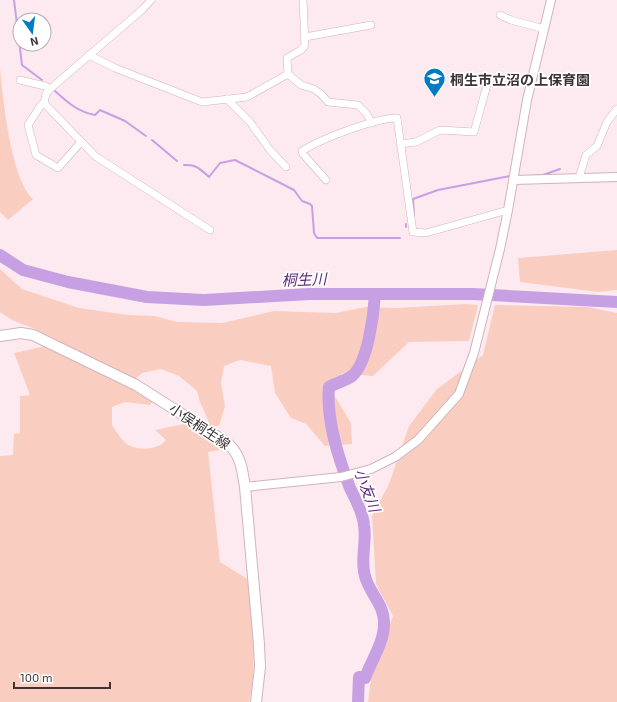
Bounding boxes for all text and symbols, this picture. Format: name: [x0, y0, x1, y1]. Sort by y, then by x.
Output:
north arrow: [12, 12, 52, 52]
text: N: [29, 35, 40, 49]
school or university icon: 桐生市立沼の上保育園: [422, 66, 448, 99]
place label: 桐生市立沼の上保育園: [450, 71, 590, 88]
water label: 桐生川: [281, 269, 329, 289]
street label: 小俣桐生線: [166, 399, 234, 453]
water label: 小友川: [352, 466, 385, 516]
scale bar: [14, 664, 110, 690]
text: 100 m: [20, 670, 52, 684]

